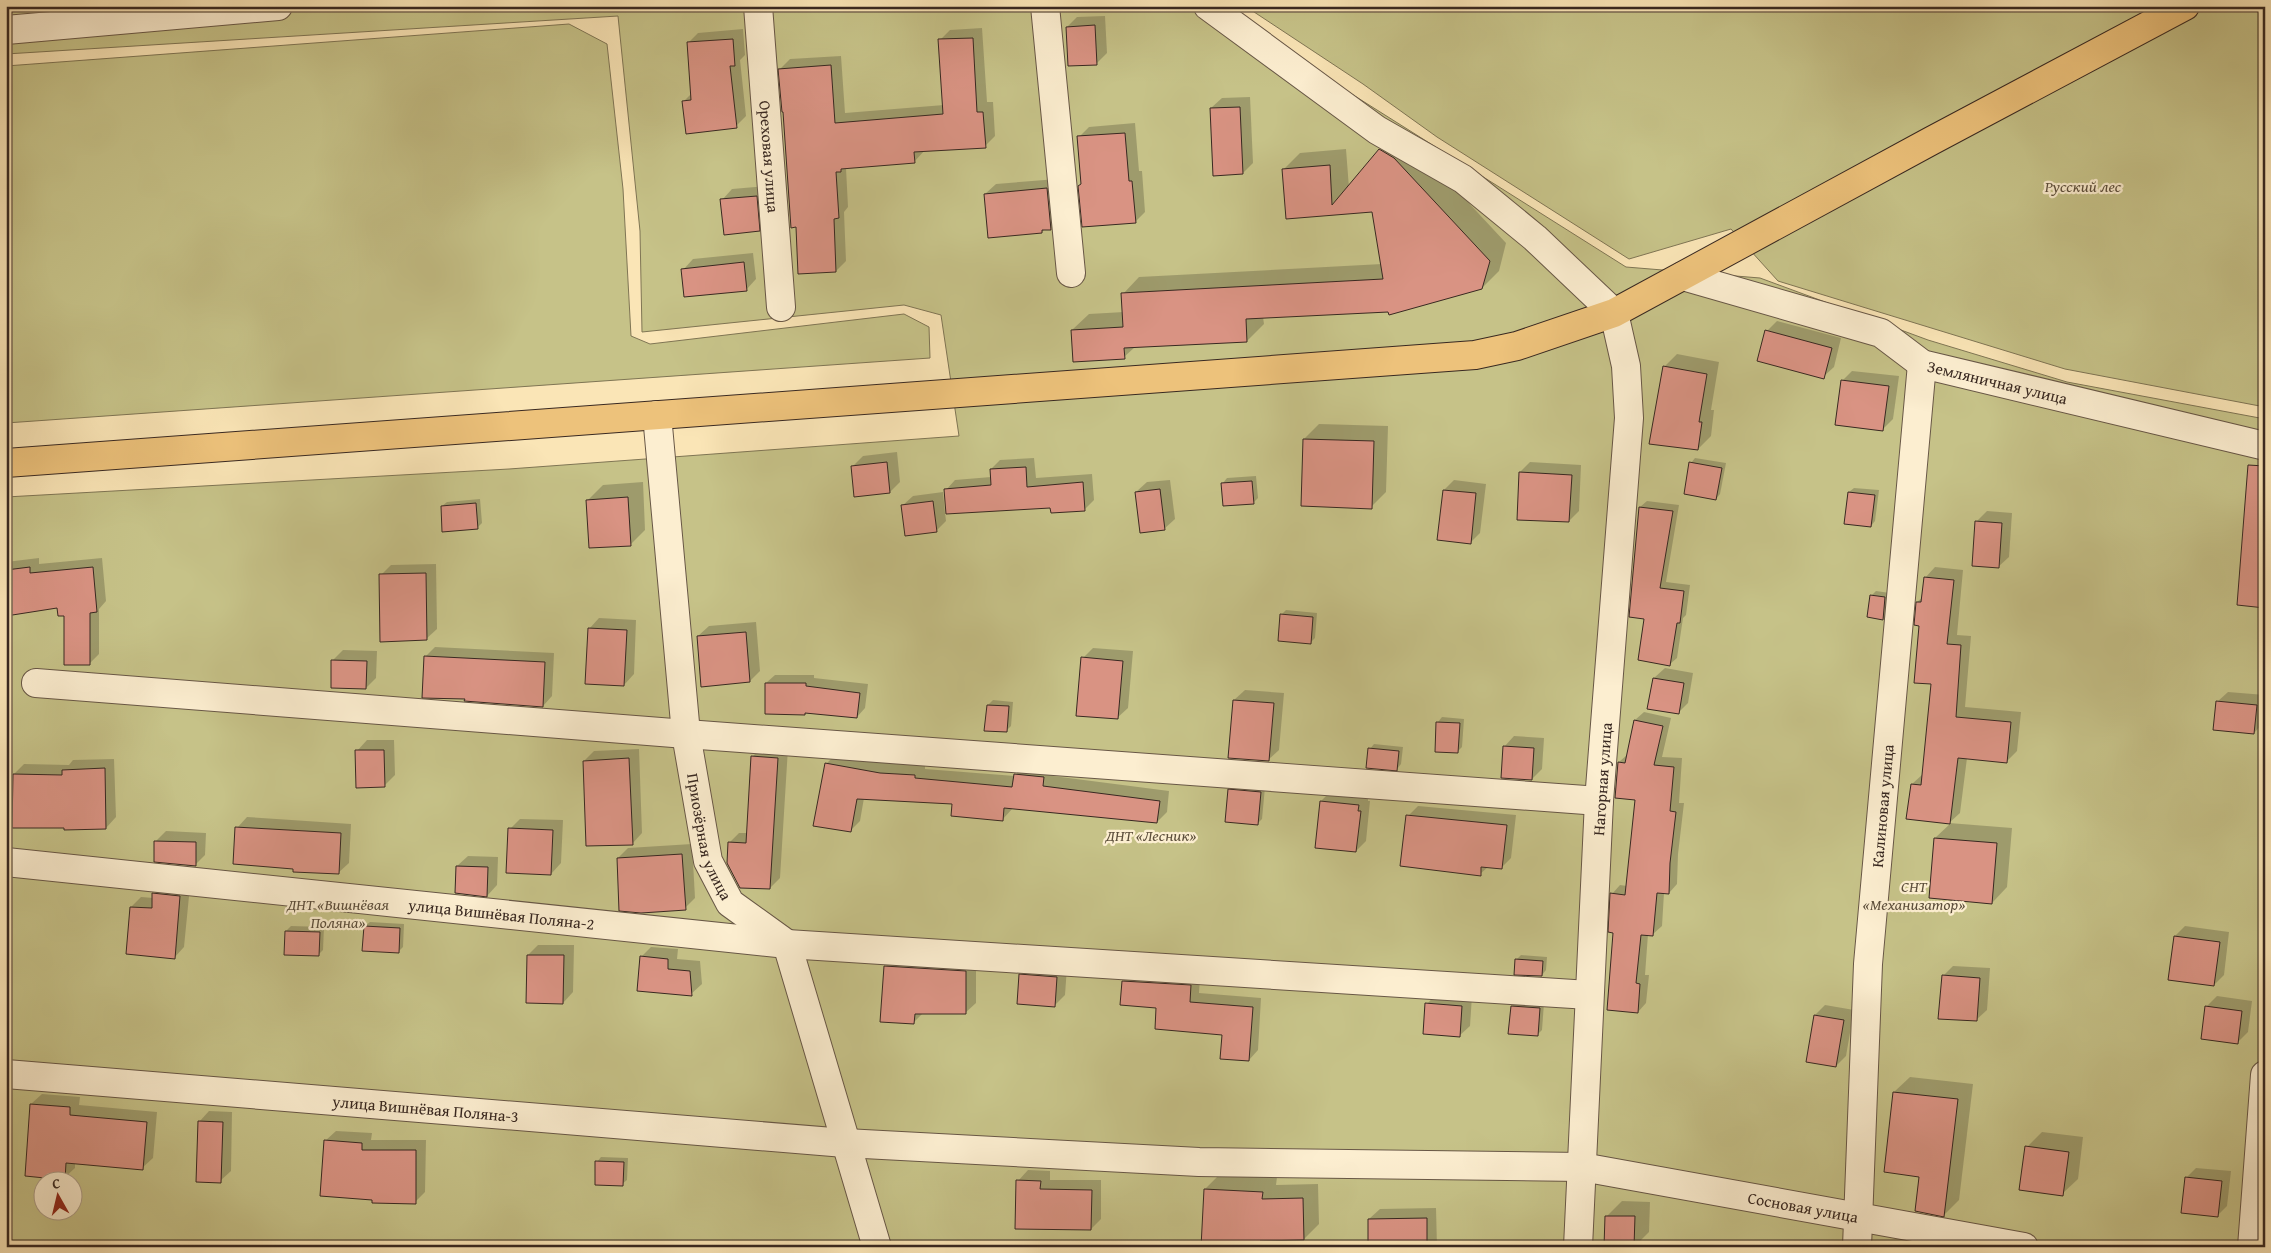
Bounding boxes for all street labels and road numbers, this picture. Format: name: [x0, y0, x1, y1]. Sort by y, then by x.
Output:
street label: Ореховая улица: [753, 100, 786, 214]
street label: Земляничная улица: [1925, 354, 2070, 410]
street label: Нагорная улица: [1586, 721, 1618, 836]
street label: Калиновая улица: [1865, 743, 1900, 868]
street label: Приозёрная улица: [681, 771, 739, 905]
street label: улица Вишнёвая Поляна-2: [406, 892, 595, 936]
street label: улица Вишнёвая Поляна-3: [330, 1089, 520, 1128]
street label: Сосновая улица: [1746, 1185, 1861, 1229]

